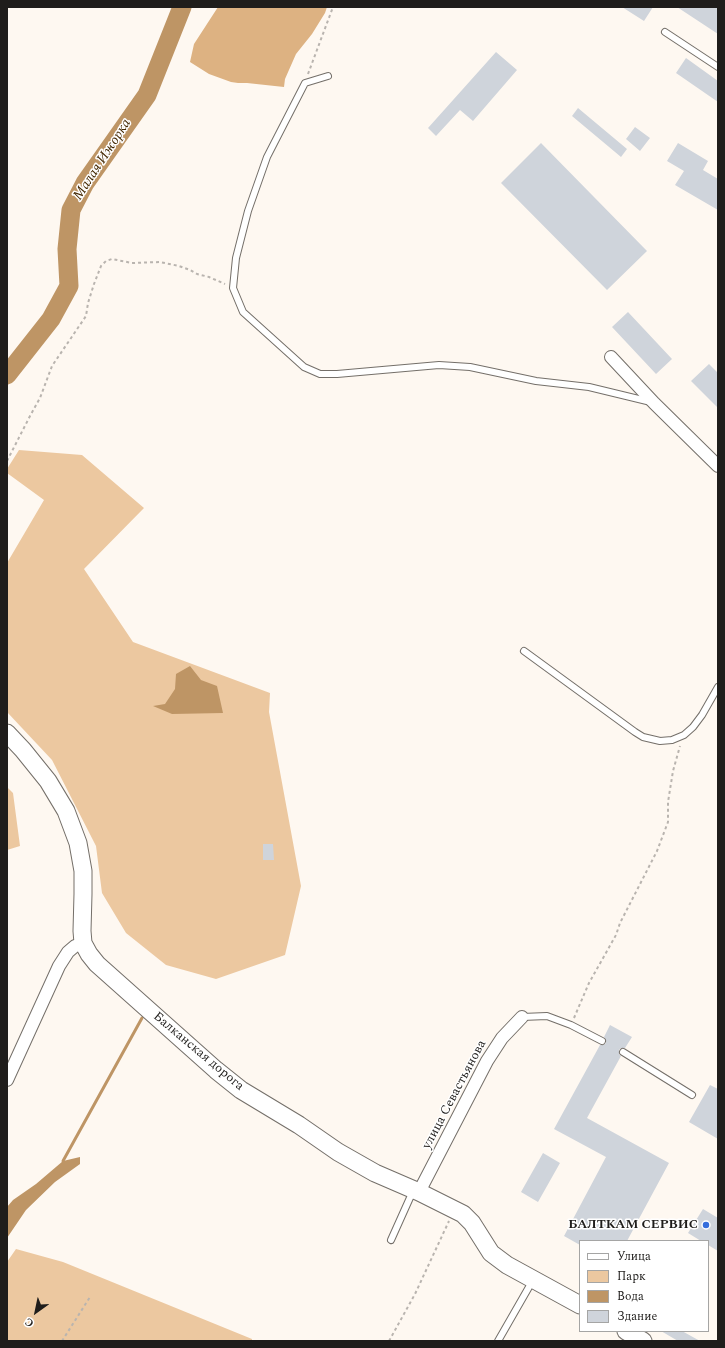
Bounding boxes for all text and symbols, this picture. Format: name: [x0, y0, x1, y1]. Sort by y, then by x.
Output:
water label: Малая Ижорка: [71, 116, 135, 204]
street label: Балканская дорога: [149, 1009, 247, 1095]
street label: улица Севастьянова: [420, 1038, 490, 1152]
place label: БАЛТКАМ СЕРВИС: [568, 1217, 698, 1233]
marker: БАЛТКАМ СЕРВИС: [701, 1220, 711, 1230]
legend: [579, 1240, 709, 1332]
text: Улица: [617, 1247, 651, 1266]
text: Парк: [617, 1267, 646, 1286]
text: Вода: [617, 1287, 644, 1306]
north arrow: [16, 1292, 56, 1332]
text: Здание: [617, 1307, 657, 1326]
text: С: [21, 1313, 37, 1332]

